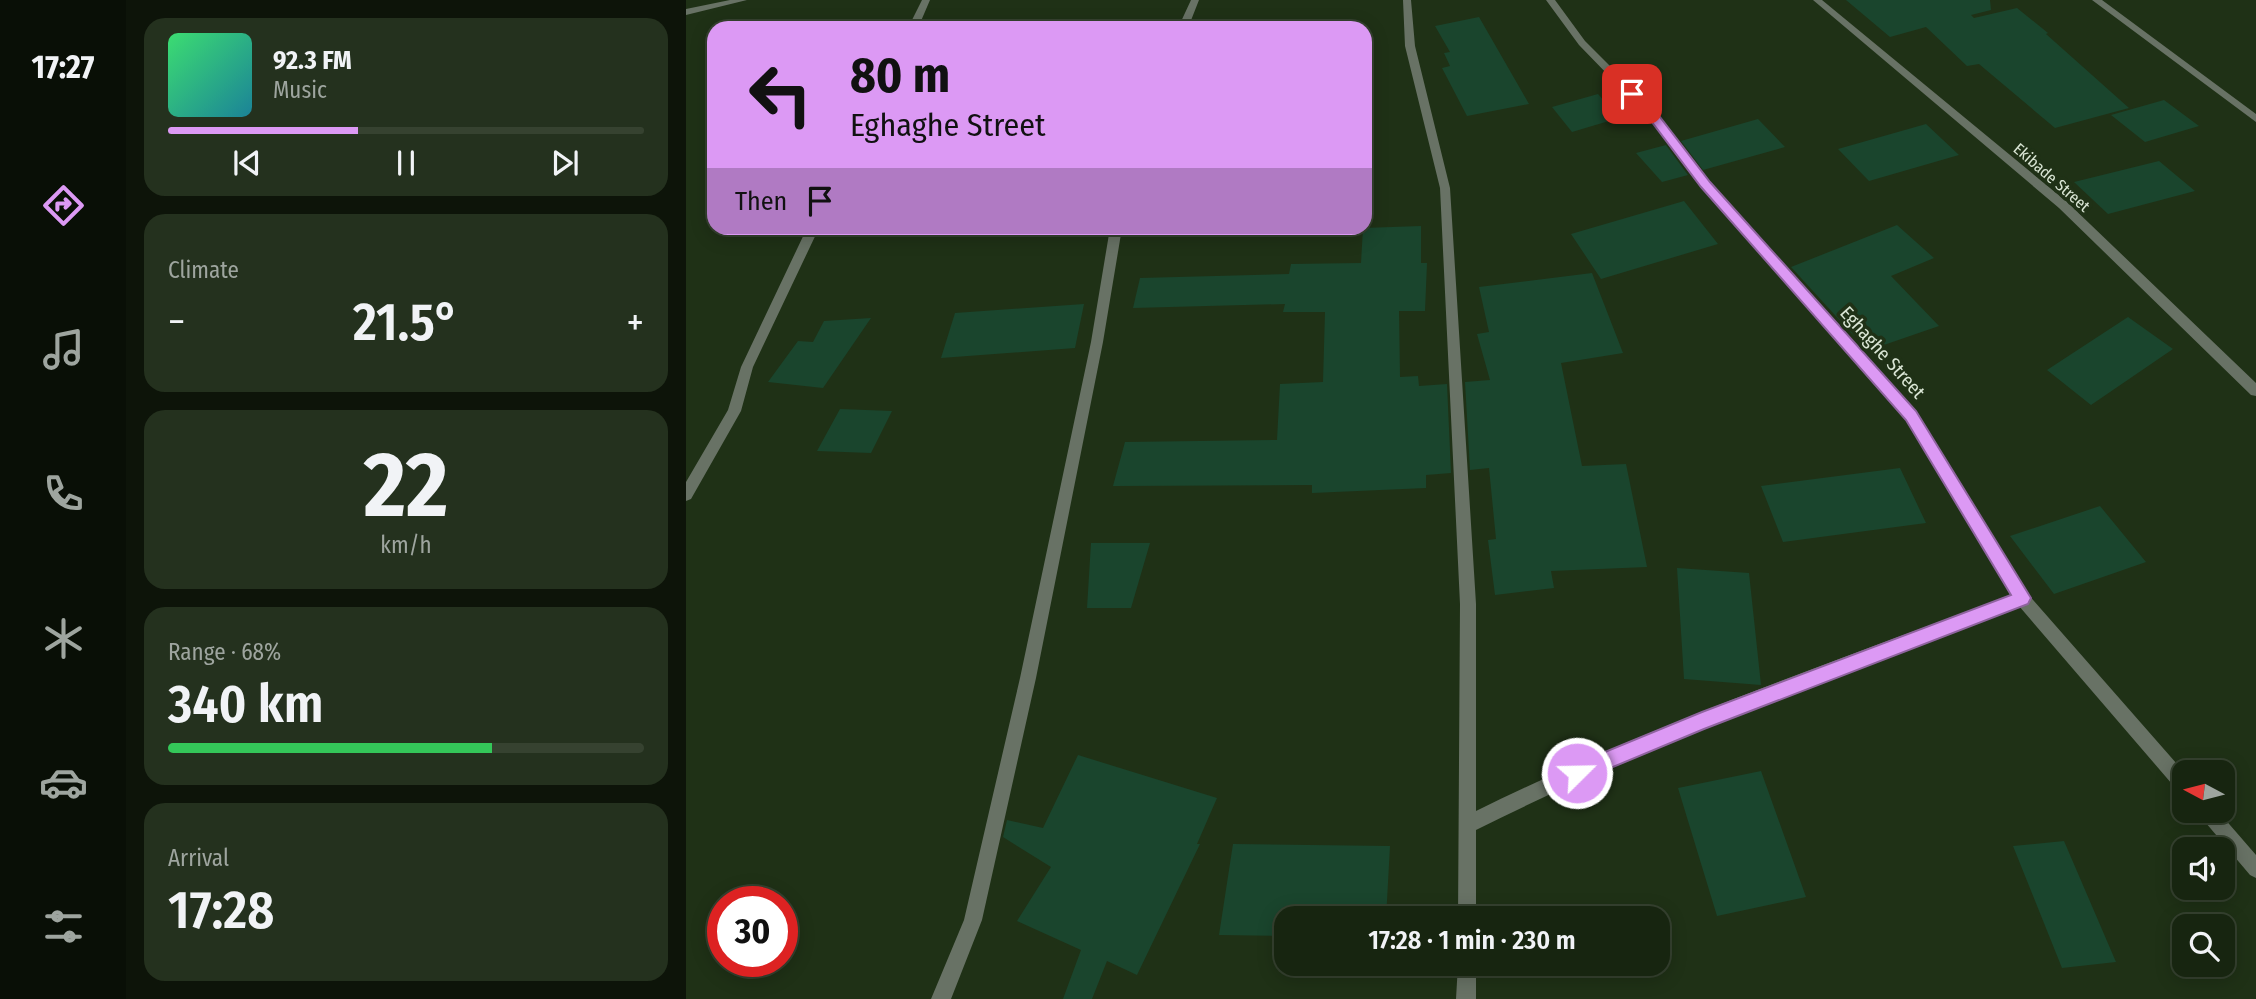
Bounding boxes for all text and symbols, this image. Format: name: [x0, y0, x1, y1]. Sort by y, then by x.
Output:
text: 92.3 FM: [273, 45, 352, 76]
text: 80 m: [850, 46, 950, 105]
text: 17:27: [32, 48, 94, 86]
icon: left: [735, 49, 826, 140]
pin: [1602, 64, 1662, 124]
icon: arrive: [1613, 75, 1651, 113]
text: Music: [273, 76, 327, 104]
text: Eghaghe Street: [850, 106, 1046, 144]
street label: Ekibade Street: [2010, 139, 2094, 216]
icon: previous: [228, 144, 266, 182]
icon: pause: [387, 144, 425, 182]
icon: next: [546, 144, 584, 182]
icon: directions: [39, 181, 88, 230]
icon: arrive: [801, 182, 839, 220]
text: Then: [735, 186, 787, 217]
text: Climate: [168, 256, 239, 284]
text: 21.5°: [353, 291, 459, 354]
text: −: [168, 299, 185, 345]
text: +: [627, 299, 644, 345]
street label: Eghaghe Street: [1835, 301, 1931, 404]
icon: music: [39, 325, 88, 374]
text: 22: [364, 431, 448, 540]
icon: phone: [39, 469, 88, 518]
text: km/h: [380, 531, 432, 559]
icon: climate: [39, 614, 88, 663]
text: Range · 68%: [168, 638, 281, 666]
text: 340 km: [168, 673, 323, 736]
position arrow: [1540, 736, 1614, 810]
icon: car: [39, 758, 88, 807]
north arrow: [2172, 760, 2235, 822]
map controls: [2172, 760, 2235, 977]
button: sound: [2172, 837, 2235, 900]
text: Arrival: [168, 844, 229, 872]
text: 17:28: [168, 879, 274, 942]
speed limit sign: 30: [707, 886, 798, 977]
icon: filters: [39, 902, 88, 951]
button: search: [2172, 914, 2235, 977]
text: 17:28 · 1 min · 230 m: [1368, 925, 1576, 956]

